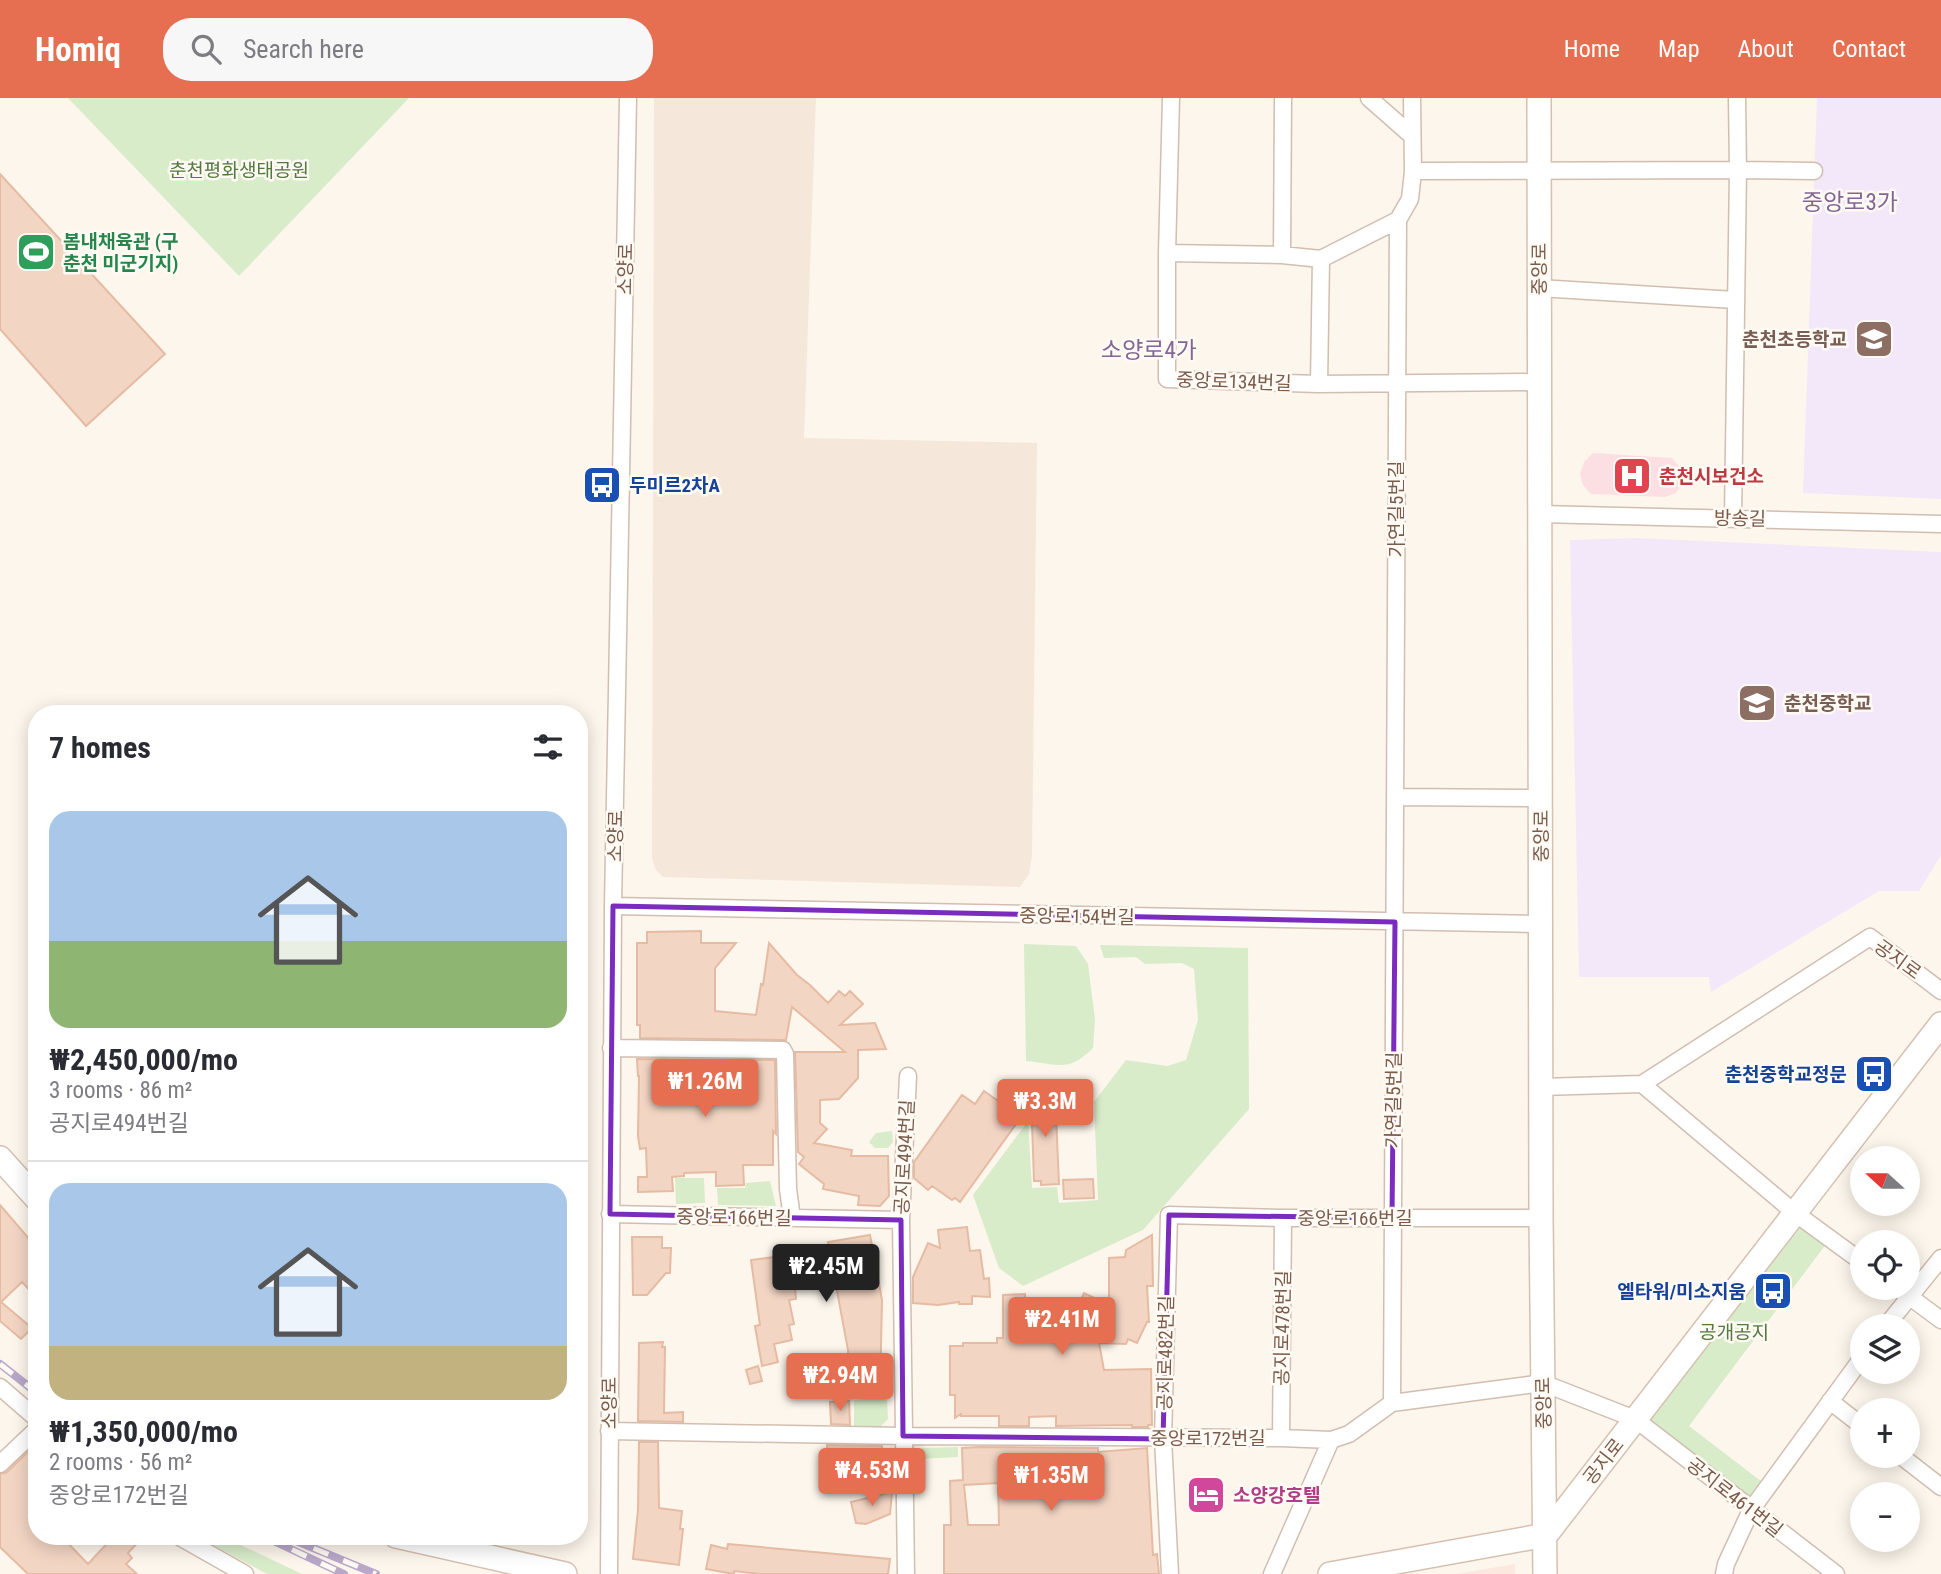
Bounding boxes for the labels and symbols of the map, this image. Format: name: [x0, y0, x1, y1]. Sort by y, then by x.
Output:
park label: 춘천평화생태공원: [169, 159, 309, 182]
district label: 중앙로3가: [1802, 189, 1898, 216]
place label: 봄내채육관 (구 춘천 미군기지): [63, 230, 178, 275]
sports icon: 봄내채육관 (구 춘천 미군기지): [15, 231, 57, 273]
street label: 소양로: [614, 243, 637, 295]
street label: 중앙로: [1528, 243, 1551, 295]
school or university icon: 춘천초등학교: [1853, 318, 1895, 360]
place label: 춘천초등학교: [1742, 328, 1847, 351]
district label: 소양로4가: [1101, 337, 1197, 364]
street label: 중앙로134번길: [1176, 368, 1292, 395]
hospital icon: 춘천시보건소: [1611, 455, 1653, 497]
street label: 가연길5번길: [1385, 461, 1408, 557]
bus stop icon: 두미르2차A: [581, 464, 623, 506]
place label: 춘천시보건소: [1659, 465, 1764, 488]
place label: 두미르2차A: [629, 474, 721, 497]
street label: 방송길: [1714, 507, 1766, 530]
school or university icon: 춘천중학교: [1736, 682, 1778, 724]
place label: 춘천중학교: [1784, 692, 1871, 715]
street label: 소양로: [604, 810, 627, 862]
street label: 중앙로: [1530, 810, 1553, 862]
street label: 중앙로154번길: [1019, 904, 1135, 929]
street label: 공지로: [1870, 935, 1926, 984]
street label: 가연길5번길: [1381, 1051, 1406, 1149]
bus stop icon: 춘천중학교정문: [1853, 1053, 1895, 1095]
pin: ₩1.26M: [648, 1060, 762, 1119]
place label: 춘천중학교정문: [1725, 1063, 1847, 1086]
pin: ₩3.3M: [996, 1080, 1094, 1139]
street label: 공지로494번길: [890, 1099, 919, 1215]
north arrow: [1850, 1146, 1920, 1216]
street label: 중앙로166번길: [676, 1205, 792, 1230]
street label: 중앙로166번길: [1297, 1207, 1413, 1230]
pin: ₩2.45M: [769, 1244, 883, 1304]
street label: 공지로478번길: [1270, 1270, 1295, 1386]
bus stop icon: 엘타워/미소지움: [1752, 1270, 1794, 1312]
place label: 엘타워/미소지움: [1617, 1280, 1746, 1303]
street label: 공지로482번길: [1153, 1295, 1178, 1411]
pin: ₩2.41M: [1005, 1298, 1119, 1357]
park label: 공개공지: [1699, 1321, 1769, 1344]
pin: ₩2.94M: [783, 1354, 897, 1413]
street label: 소양로: [598, 1377, 621, 1429]
street label: 중앙로: [1532, 1377, 1555, 1429]
street label: 중앙로172번길: [1150, 1427, 1266, 1450]
street label: 공지로: [1578, 1434, 1629, 1489]
pin: ₩4.53M: [815, 1448, 929, 1508]
street label: 공지로461번길: [1682, 1453, 1787, 1542]
pin: ₩1.35M: [994, 1454, 1108, 1513]
hotel icon: 소양강호텔: [1185, 1474, 1227, 1516]
place label: 소양강호텔: [1233, 1484, 1320, 1507]

